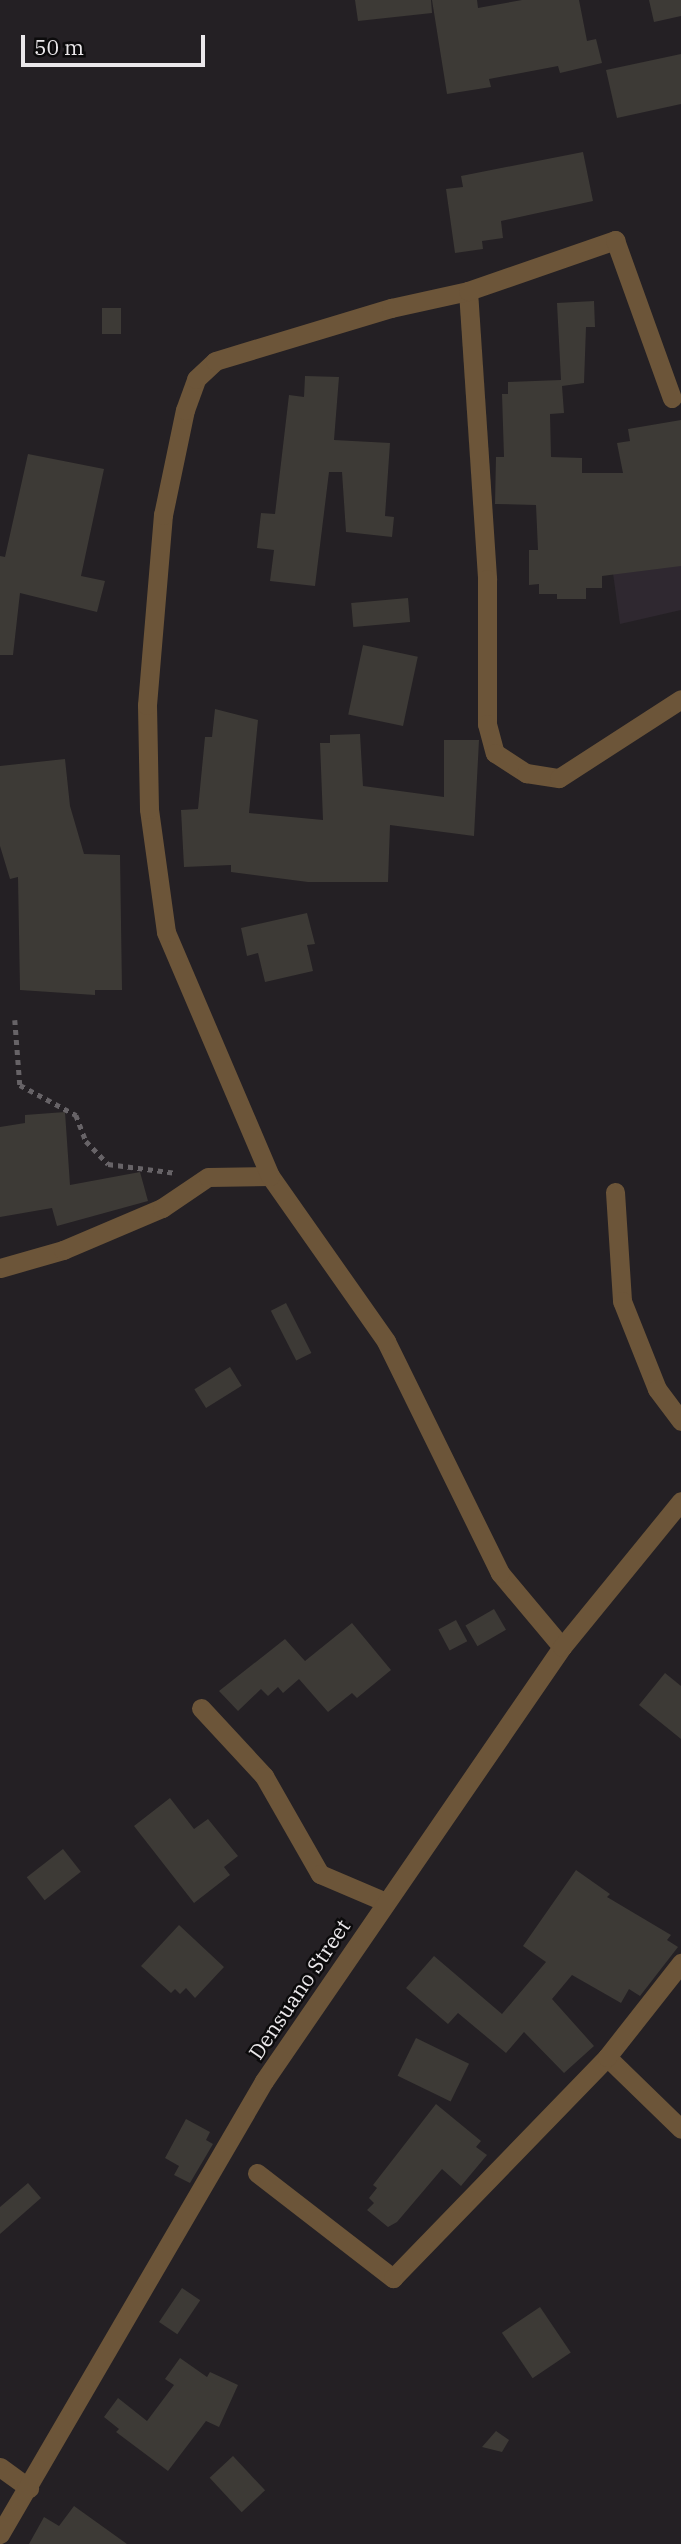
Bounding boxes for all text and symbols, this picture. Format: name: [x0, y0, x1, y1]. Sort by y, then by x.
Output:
scale bar: [24, 21, 208, 65]
text: 50 m: [34, 33, 84, 61]
street label: Densuano Street: [243, 1914, 355, 2064]

